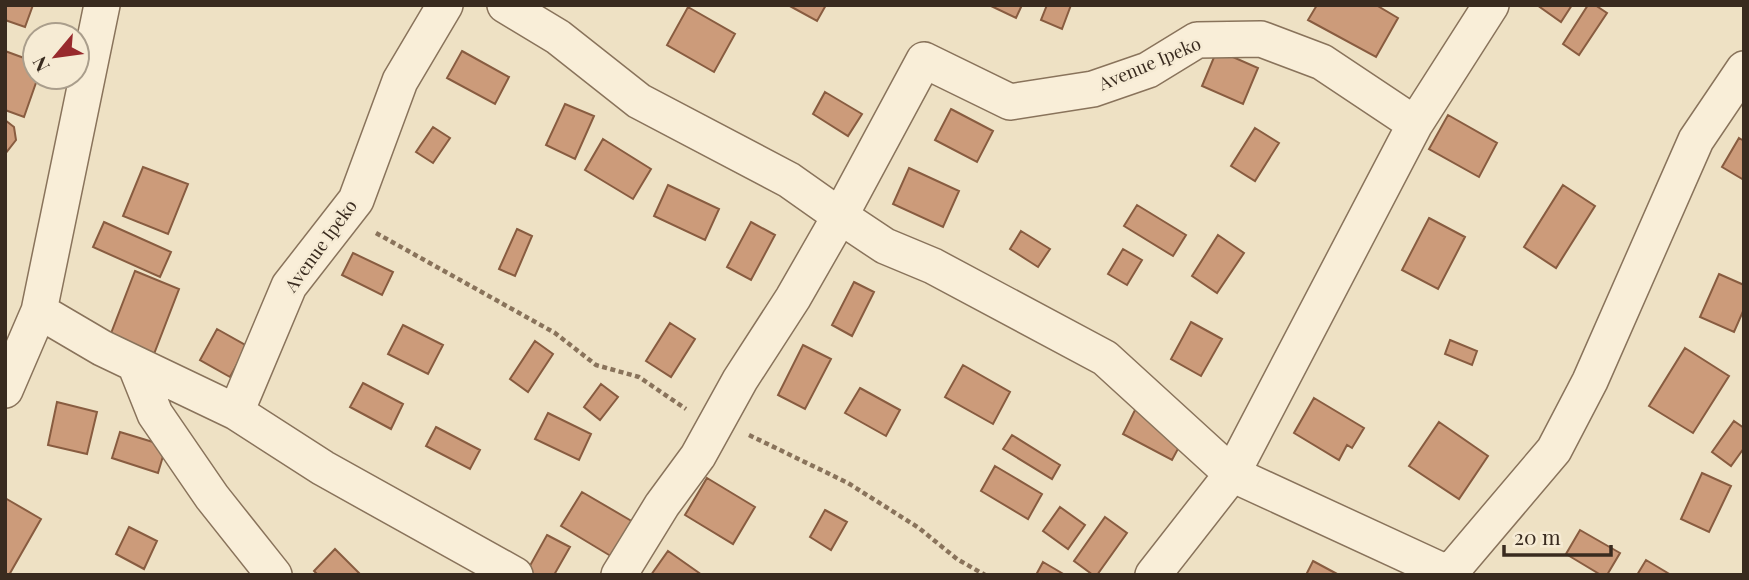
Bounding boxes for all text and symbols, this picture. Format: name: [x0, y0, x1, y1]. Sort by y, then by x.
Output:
north arrow: [21, 21, 91, 91]
street label: Avenue Ipeko: [1094, 31, 1204, 96]
text: N: [25, 52, 55, 77]
street label: Avenue Ipeko: [278, 194, 362, 297]
scale bar: [1504, 514, 1611, 558]
text: 20 m: [1514, 522, 1561, 550]

